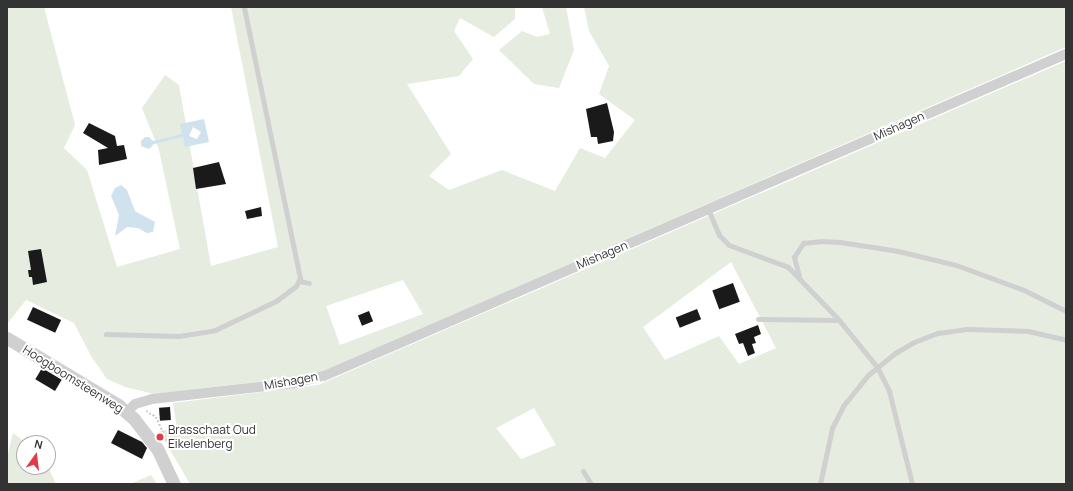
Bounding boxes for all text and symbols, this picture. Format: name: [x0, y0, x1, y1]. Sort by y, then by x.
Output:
street label: Mishagen: [871, 108, 927, 144]
street label: Mishagen: [574, 238, 630, 272]
street label: Hoogboomsteenweg: [20, 342, 126, 416]
street label: Mishagen: [263, 369, 319, 393]
place label: Brasschaat Oud Eikelenberg: [168, 423, 256, 451]
marker: Brasschaat Oud Eikelenberg: [155, 432, 165, 442]
north arrow: [16, 435, 56, 475]
text: N: [33, 436, 44, 452]

